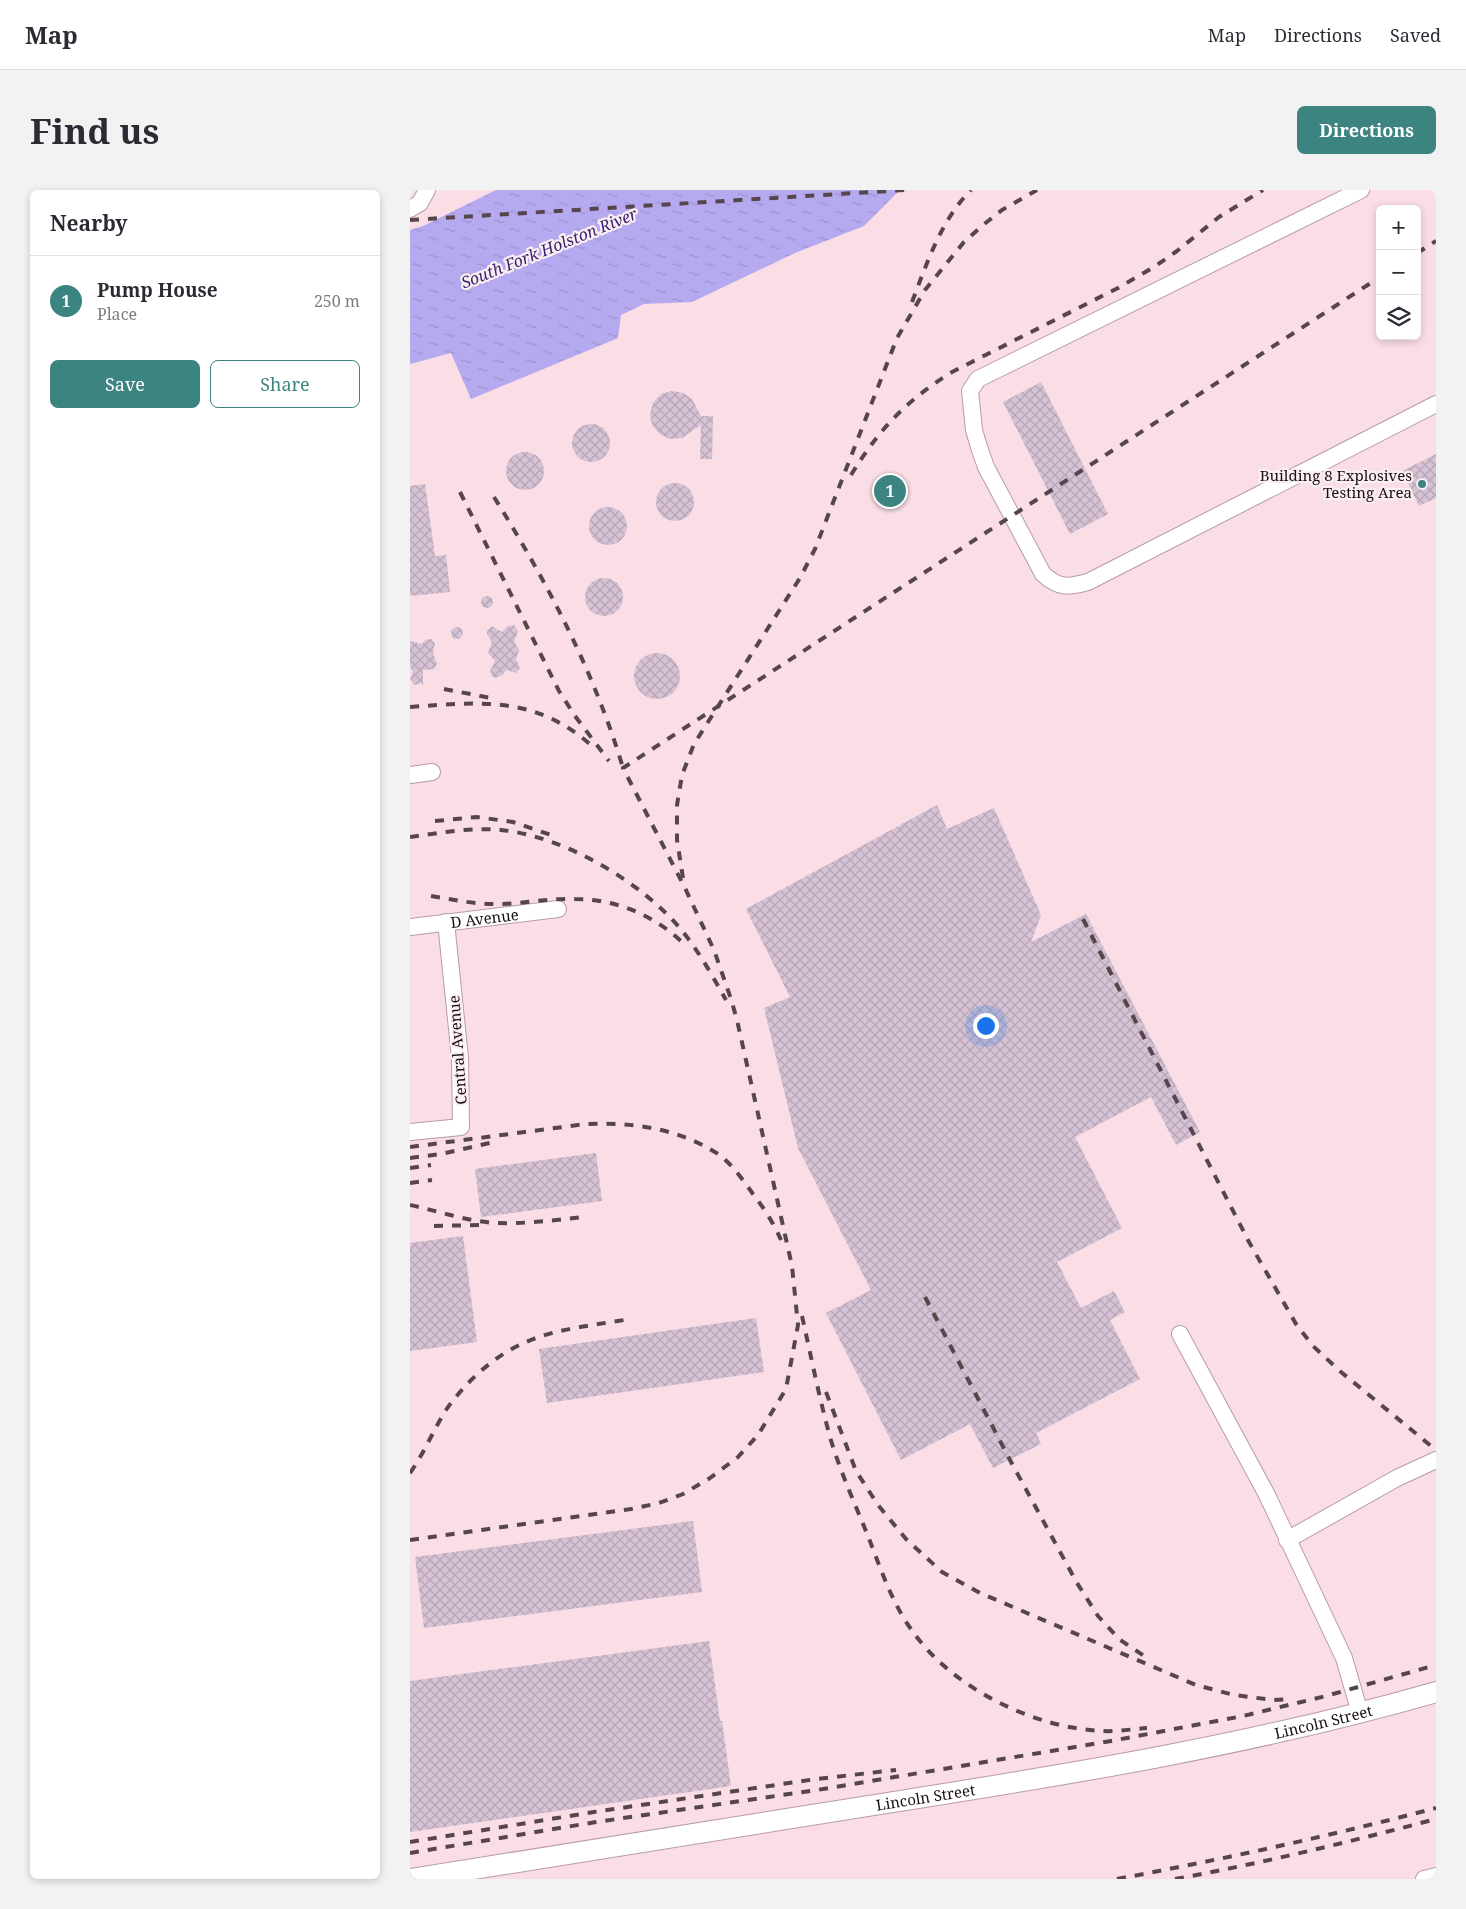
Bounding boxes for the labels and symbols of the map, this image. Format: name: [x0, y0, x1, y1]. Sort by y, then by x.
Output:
water label: South Fork Holston River: [458, 202, 641, 293]
place label: Building 8 Explosives Testing Area: [1260, 465, 1412, 502]
pin: 1: [874, 472, 906, 510]
marker: Building 8 Explosives Testing Area: [1416, 478, 1428, 490]
street label: D Avenue: [449, 904, 520, 932]
street label: Central Avenue: [443, 995, 471, 1105]
your location: [973, 1013, 999, 1039]
street label: Lincoln Street: [1272, 1700, 1374, 1743]
street label: Lincoln Street: [874, 1779, 977, 1815]

